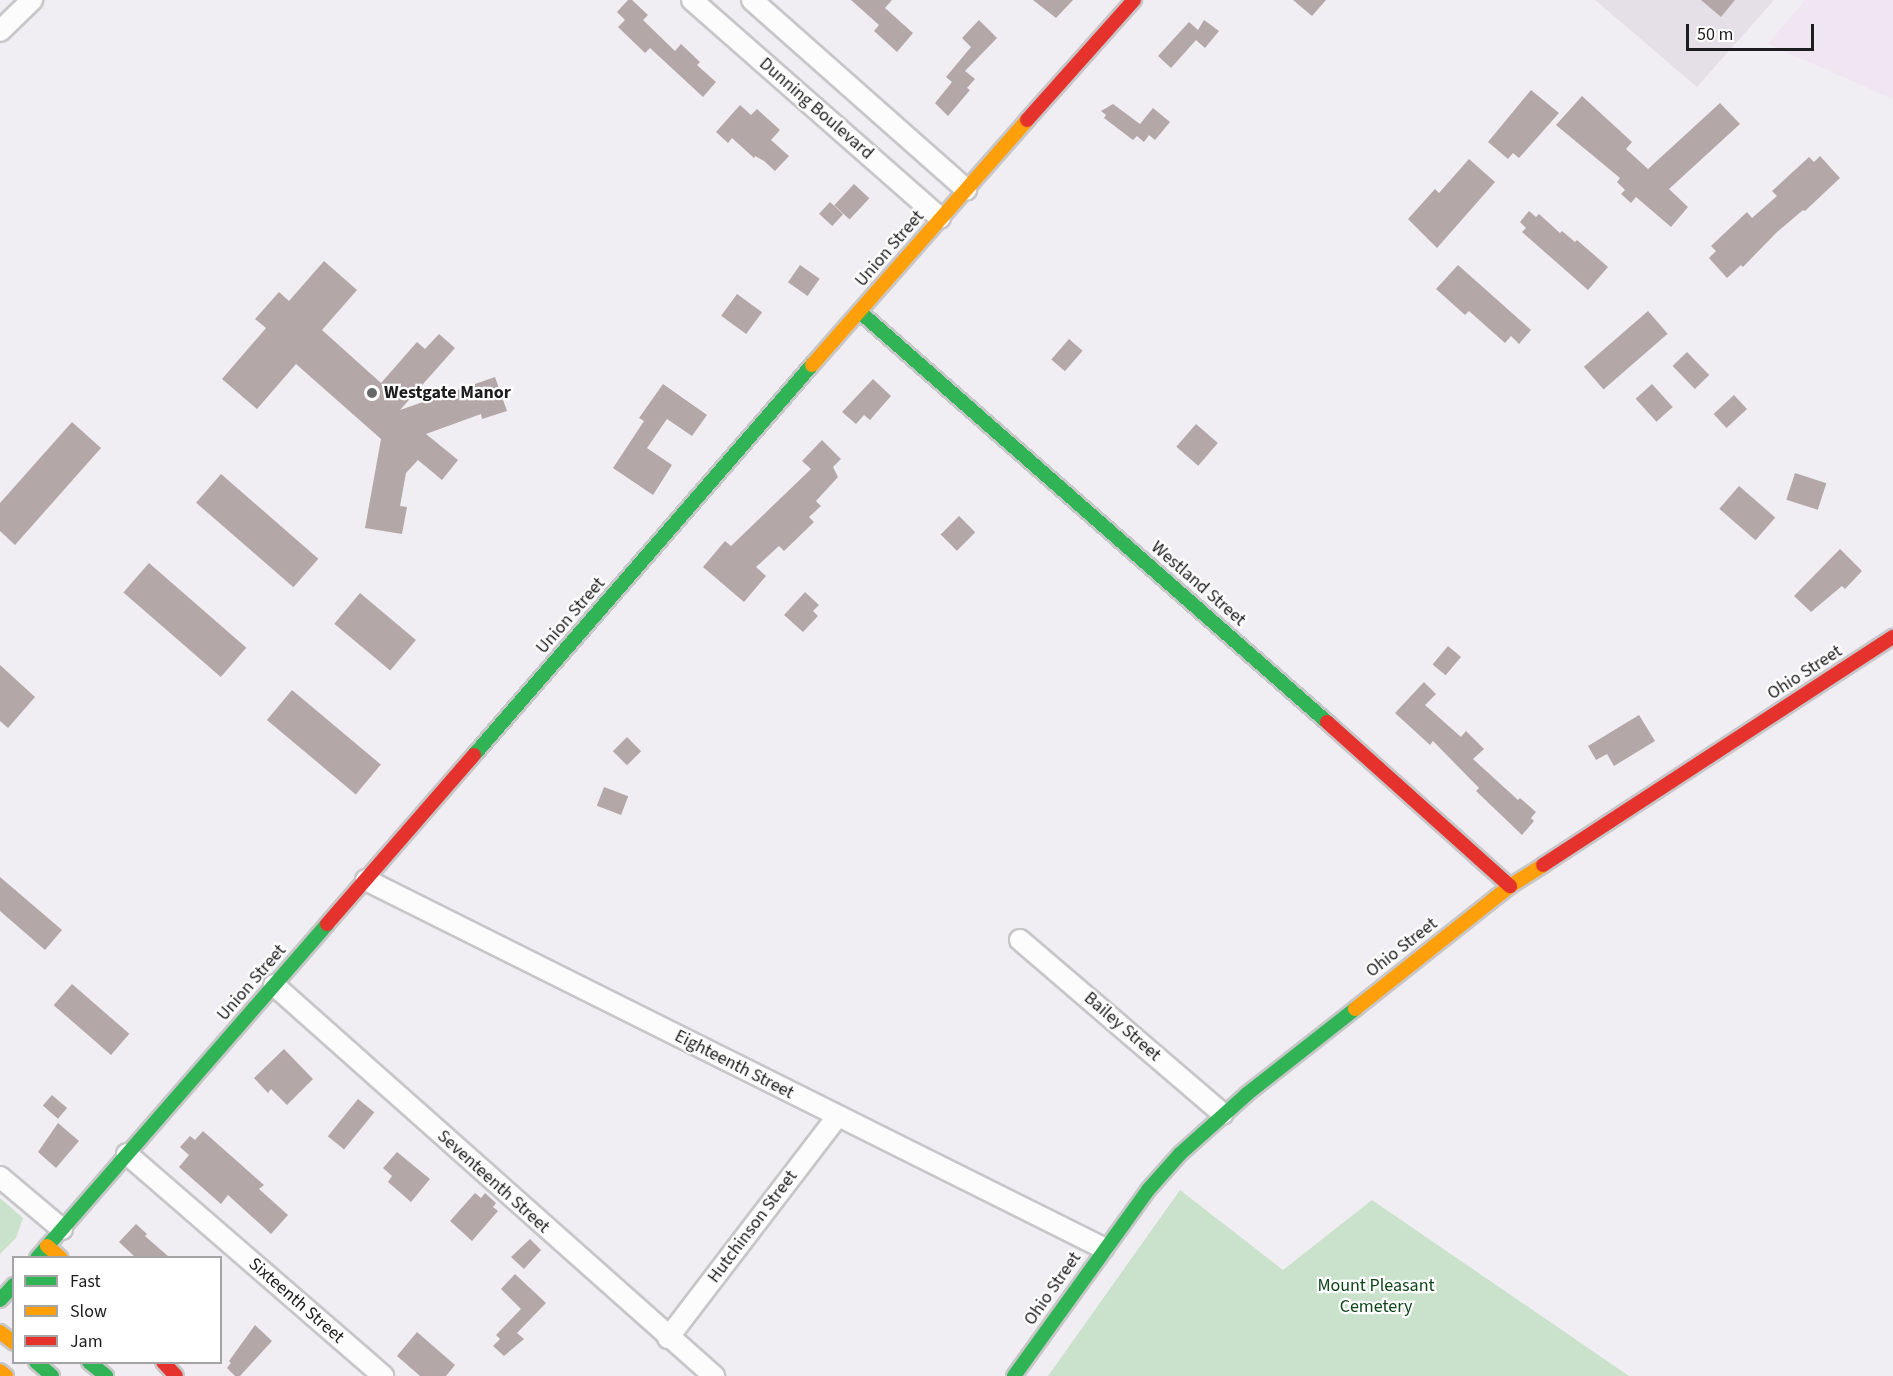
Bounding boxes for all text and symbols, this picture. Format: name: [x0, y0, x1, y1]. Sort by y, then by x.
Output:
scale bar: [1689, 12, 1816, 50]
text: 50 m: [1697, 22, 1733, 47]
street label: Dunning Boulevard: [754, 53, 878, 165]
street label: Union Street: [851, 206, 929, 292]
place label: Westgate Manor: [384, 382, 511, 404]
marker: Westgate Manor: [365, 386, 379, 400]
street label: Westland Street: [1146, 537, 1250, 631]
street label: Union Street: [532, 573, 610, 659]
street label: Ohio Street: [1764, 641, 1846, 705]
street label: Ohio Street: [1362, 913, 1442, 983]
street label: Union Street: [213, 940, 291, 1026]
street label: Bailey Street: [1079, 988, 1165, 1066]
street label: Eighteenth Street: [671, 1026, 797, 1104]
street label: Seventeenth Street: [432, 1126, 554, 1238]
street label: Hutchinson Street: [704, 1166, 802, 1288]
street label: Ohio Street: [1020, 1248, 1086, 1330]
street label: Sixteenth Street: [244, 1254, 348, 1348]
legend: [12, 1256, 222, 1364]
text: Fast: [70, 1269, 101, 1294]
park label: Mount Pleasant Cemetery: [1317, 1276, 1435, 1318]
text: Slow: [70, 1299, 107, 1324]
text: Jam: [70, 1329, 103, 1354]

